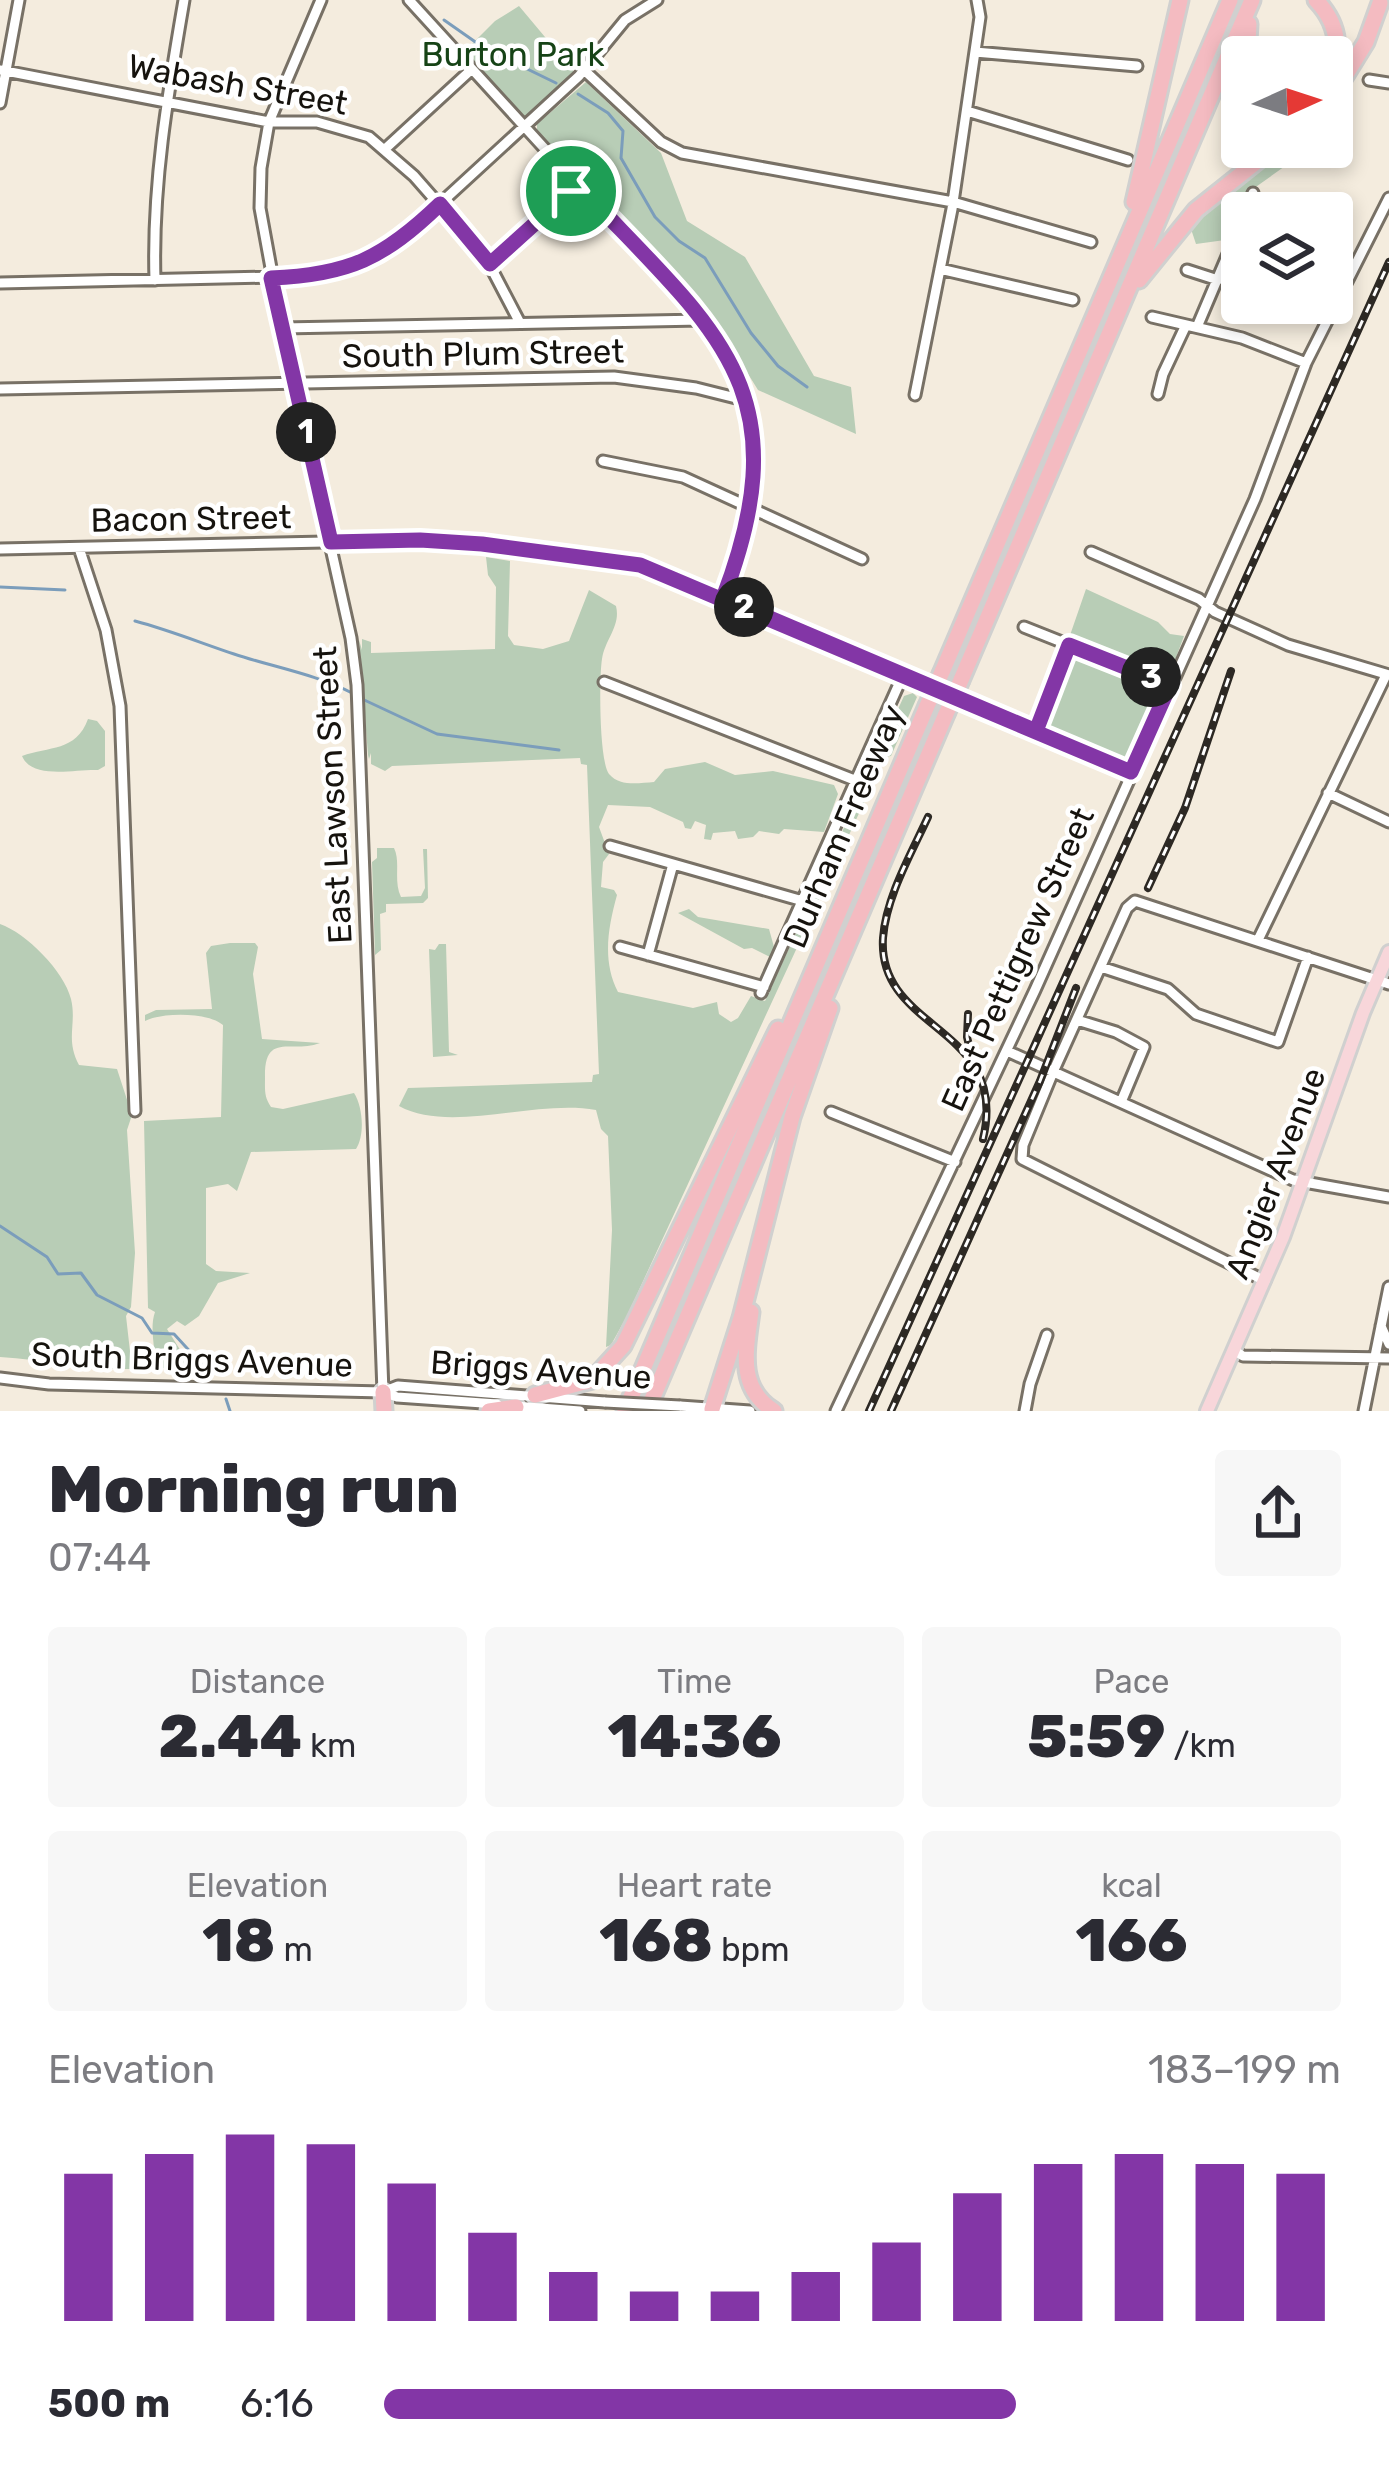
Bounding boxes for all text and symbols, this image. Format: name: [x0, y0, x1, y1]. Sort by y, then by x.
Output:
park label: Burton Park: [421, 35, 605, 74]
north arrow: [1221, 36, 1353, 168]
map controls: [1221, 36, 1353, 324]
street label: Wabash Street: [125, 46, 351, 123]
pin: [520, 140, 622, 242]
icon: arrive: [538, 158, 604, 224]
button: layers: [1221, 192, 1353, 324]
street label: South Plum Street: [342, 332, 625, 375]
pin: 1: [276, 402, 336, 462]
text: 1: [298, 412, 314, 451]
street label: Bacon Street: [90, 497, 292, 540]
pin: 2: [714, 577, 774, 637]
text: 2: [733, 587, 755, 626]
street label: East Lawson Street: [305, 645, 360, 945]
pin: 3: [1121, 647, 1181, 707]
text: 3: [1140, 657, 1162, 696]
street label: Durham Freeway: [775, 699, 912, 954]
street label: East Pettigrew Street: [933, 801, 1102, 1117]
street label: Angier Avenue: [1217, 1062, 1334, 1284]
street label: South Briggs Avenue: [30, 1334, 354, 1385]
street label: Briggs Avenue: [429, 1342, 653, 1397]
text: Morning run: [48, 1450, 459, 1529]
button: share: [1215, 1450, 1341, 1576]
text: 07:44: [48, 1535, 151, 1581]
text: Distance: [190, 1662, 325, 1701]
text: Time: [657, 1662, 732, 1701]
text: Pace: [1094, 1662, 1169, 1701]
text: 2.44: [159, 1701, 302, 1772]
text: 14:36: [608, 1701, 781, 1772]
text: 5:59: [1027, 1701, 1165, 1772]
text: km: [302, 1726, 356, 1765]
text: /km: [1165, 1726, 1236, 1765]
text: Elevation: [187, 1866, 328, 1905]
text: Heart rate: [617, 1866, 772, 1905]
text: kcal: [1101, 1866, 1162, 1905]
text: 18: [202, 1905, 275, 1976]
text: 168: [599, 1905, 713, 1976]
text: 166: [1075, 1905, 1188, 1976]
text: m: [275, 1930, 313, 1969]
text: bpm: [713, 1930, 790, 1969]
text: Elevation: [48, 2047, 215, 2093]
text: 183–199 m: [1148, 2047, 1341, 2093]
text: 500 m: [48, 2381, 170, 2427]
text: 6:16: [240, 2381, 314, 2427]

